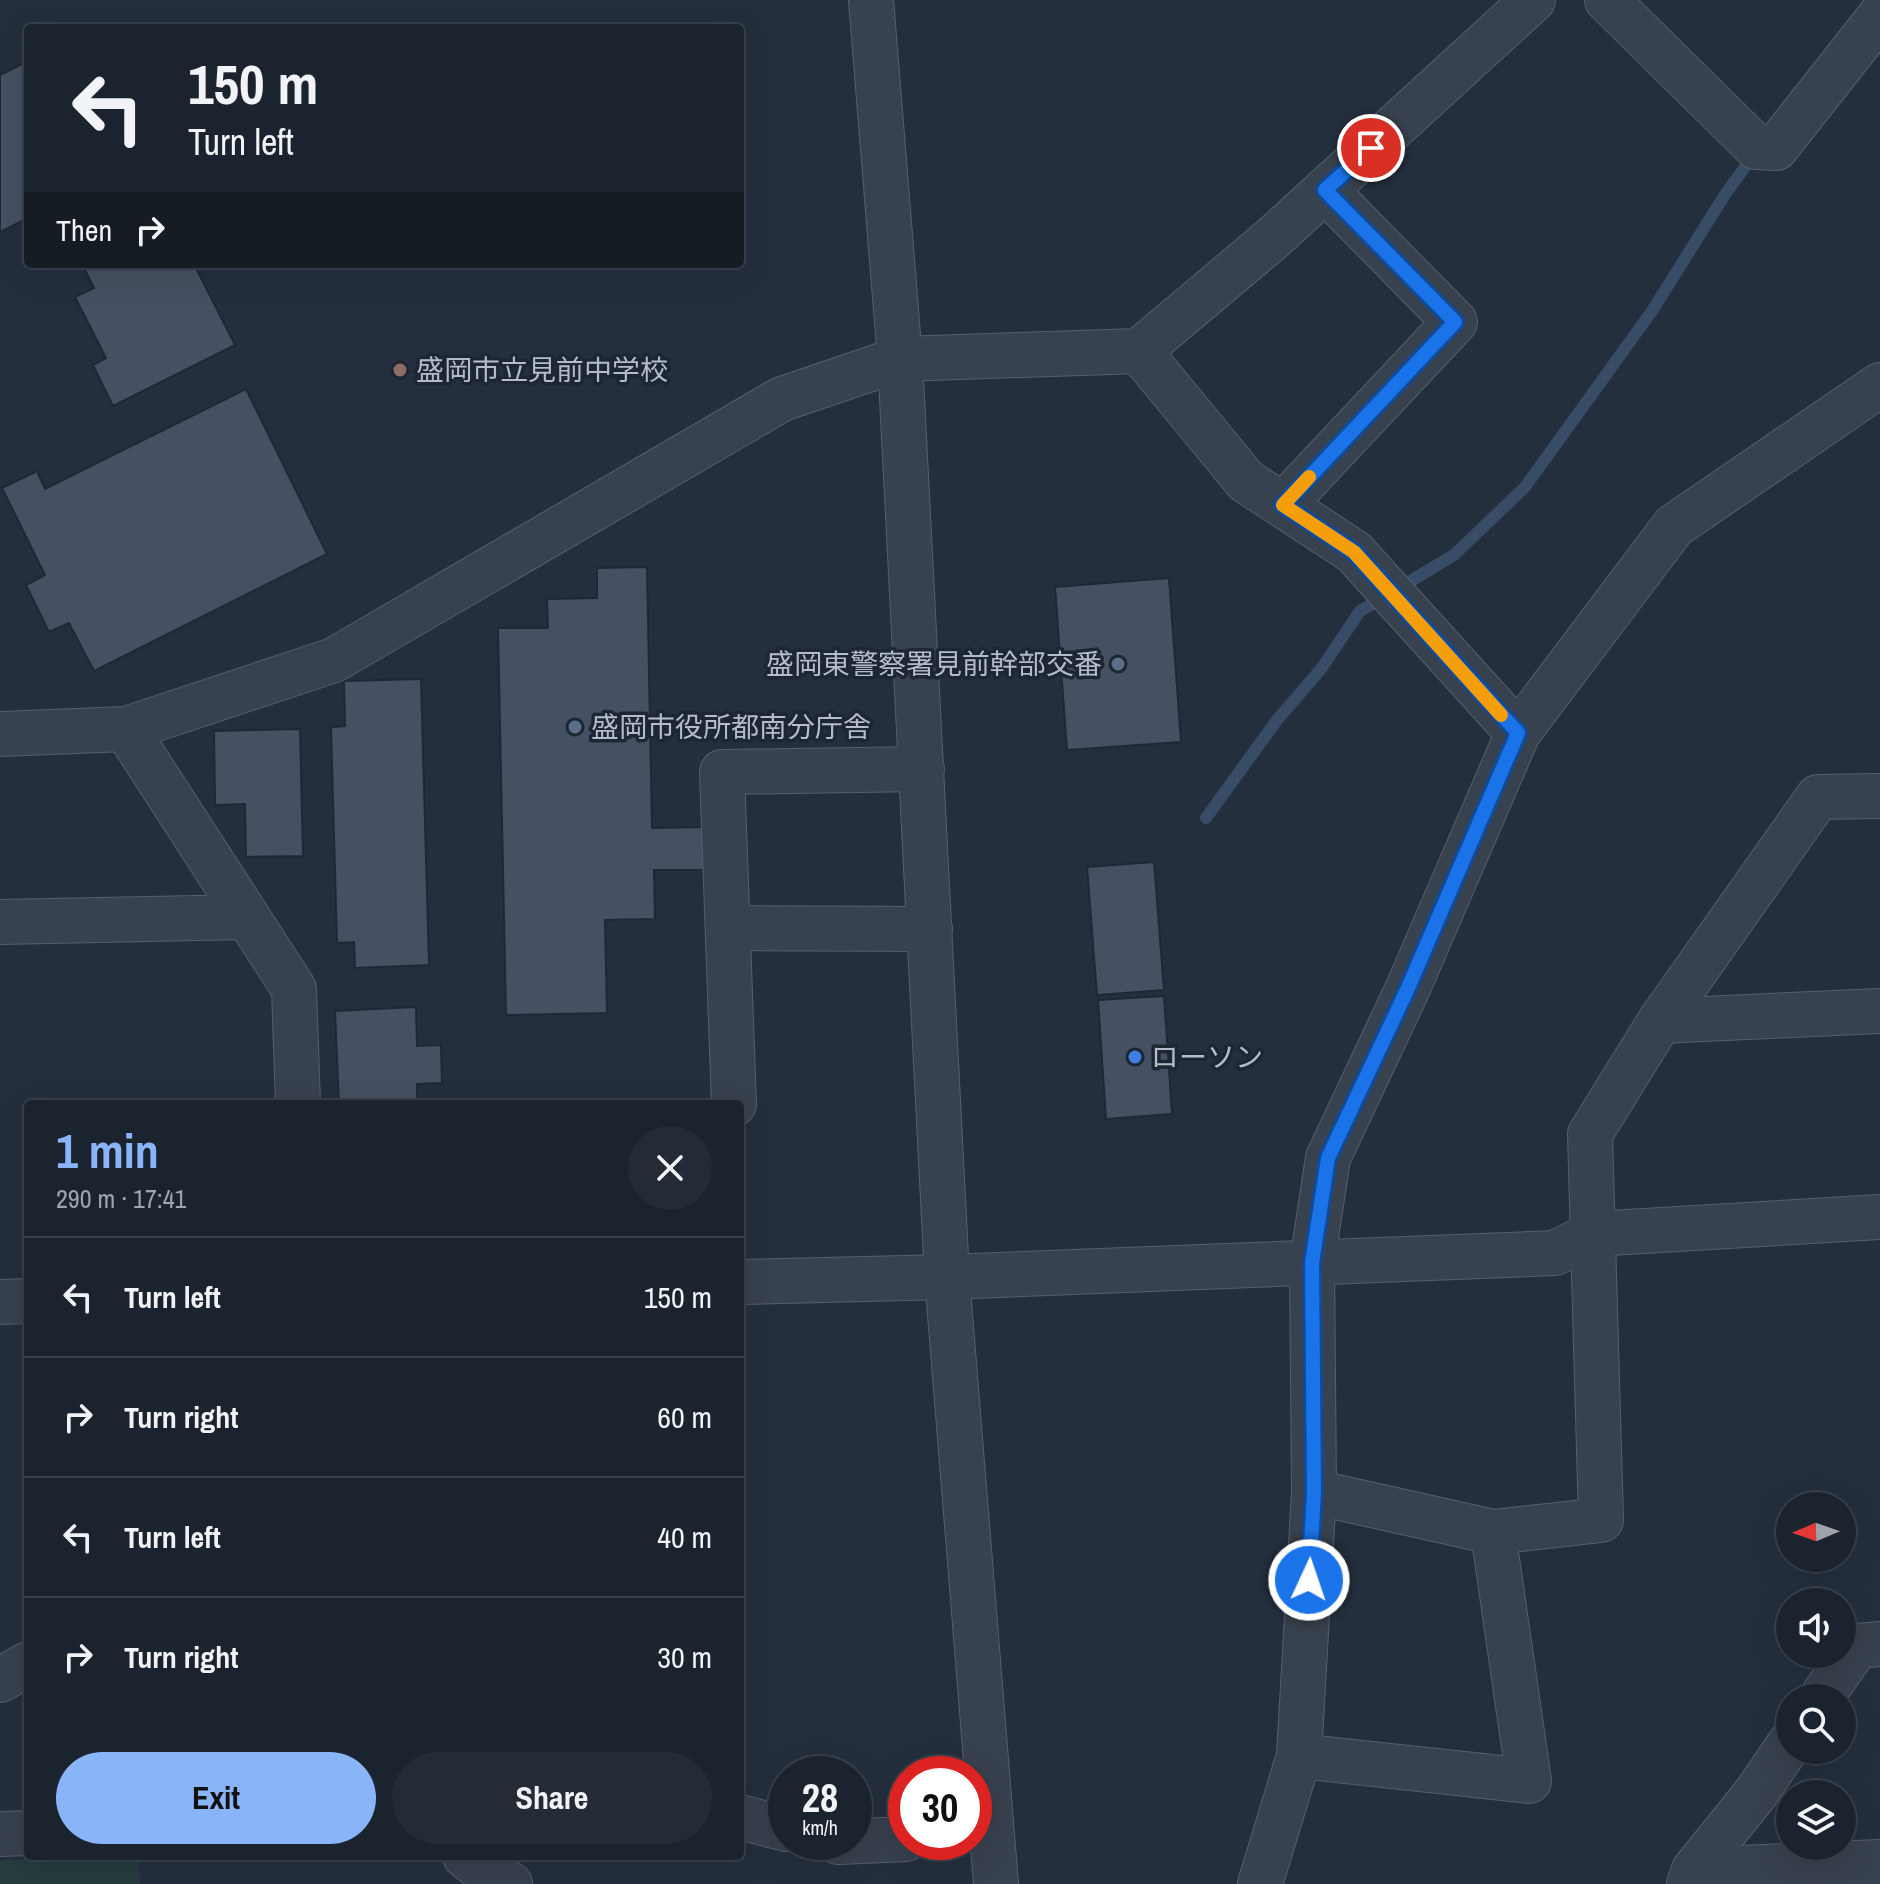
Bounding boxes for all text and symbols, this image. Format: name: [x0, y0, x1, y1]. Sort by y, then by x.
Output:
text: 150 m: [188, 46, 318, 121]
icon: left: [56, 56, 160, 160]
pin: [1337, 114, 1405, 182]
text: Turn left: [188, 118, 294, 166]
icon: arrive: [1349, 126, 1393, 170]
icon: right: [128, 208, 172, 252]
text: Then: [56, 210, 112, 250]
place label: 盛岡市立見前中学校: [416, 351, 668, 389]
marker: 盛岡市立見前中学校: [391, 361, 409, 379]
place label: 盛岡東警察署見前幹部交番: [766, 645, 1102, 683]
marker: 盛岡東警察署見前幹部交番: [1109, 655, 1127, 673]
place label: 盛岡市役所都南分庁舎: [591, 708, 871, 746]
marker: 盛岡市役所都南分庁舎: [566, 718, 584, 736]
place label: ローソン: [1151, 1038, 1263, 1076]
marker: ローソン: [1126, 1048, 1144, 1066]
text: 1 min: [56, 1118, 159, 1183]
button: close: [628, 1126, 712, 1210]
text: 290 m · 17:41: [56, 1181, 186, 1216]
icon: left: [56, 1275, 100, 1319]
text: Turn left: [124, 1277, 221, 1317]
text: 150 m: [644, 1277, 712, 1317]
icon: right: [56, 1395, 100, 1439]
text: Turn right: [124, 1397, 238, 1437]
text: 60 m: [657, 1397, 712, 1437]
north arrow: [1776, 1492, 1856, 1572]
map controls: [1776, 1492, 1856, 1860]
icon: left: [56, 1515, 100, 1559]
text: Turn left: [124, 1517, 221, 1557]
text: 40 m: [657, 1517, 712, 1557]
position arrow: [1267, 1538, 1351, 1622]
button: sound: [1776, 1588, 1856, 1668]
icon: right: [56, 1635, 100, 1679]
text: Turn right: [124, 1637, 238, 1677]
text: 30 m: [657, 1637, 712, 1677]
button: search: [1776, 1684, 1856, 1764]
button: Exit: [56, 1752, 376, 1844]
button: Share: [392, 1752, 712, 1844]
speed limit sign: 30: [888, 1756, 992, 1860]
text: 28: [802, 1771, 838, 1824]
button: layers: [1776, 1780, 1856, 1860]
text: km/h: [802, 1814, 838, 1841]

